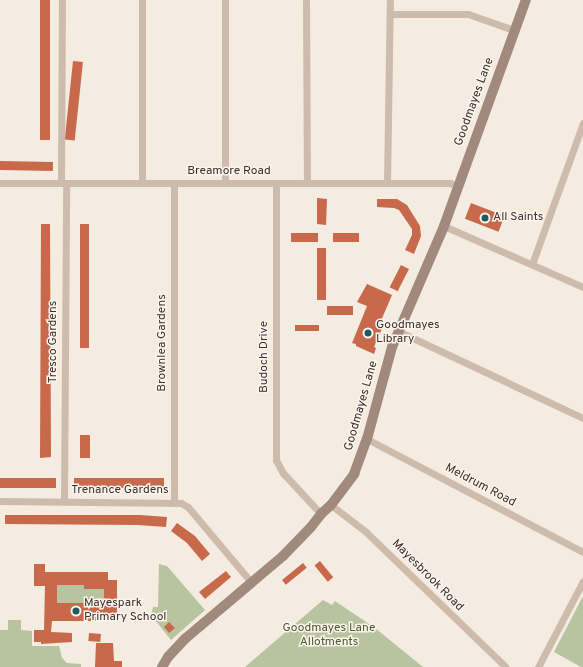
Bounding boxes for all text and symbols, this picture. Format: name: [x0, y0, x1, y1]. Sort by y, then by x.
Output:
street label: Goodmayes Lane: [452, 56, 498, 148]
street label: Breamore Road: [187, 165, 271, 179]
place label: All Saints: [493, 211, 543, 225]
marker: All Saints: [480, 213, 490, 223]
street label: Brownlea Gardens: [156, 294, 170, 392]
street label: Tresco Gardens: [47, 301, 61, 383]
place label: Goodmayes Library: [376, 319, 440, 347]
street label: Budoch Drive: [258, 321, 272, 393]
marker: Goodmayes Library: [363, 328, 373, 338]
street label: Goodmayes Lane: [342, 359, 382, 453]
street label: Meldrum Road: [442, 461, 518, 511]
street label: Trenance Gardens: [71, 484, 169, 498]
street label: Mayesbrook Road: [388, 537, 466, 615]
place label: Mayespark Primary School: [84, 597, 166, 625]
marker: Mayespark Primary School: [71, 606, 81, 616]
park label: Goodmayes Lane Allotments: [283, 622, 375, 650]

